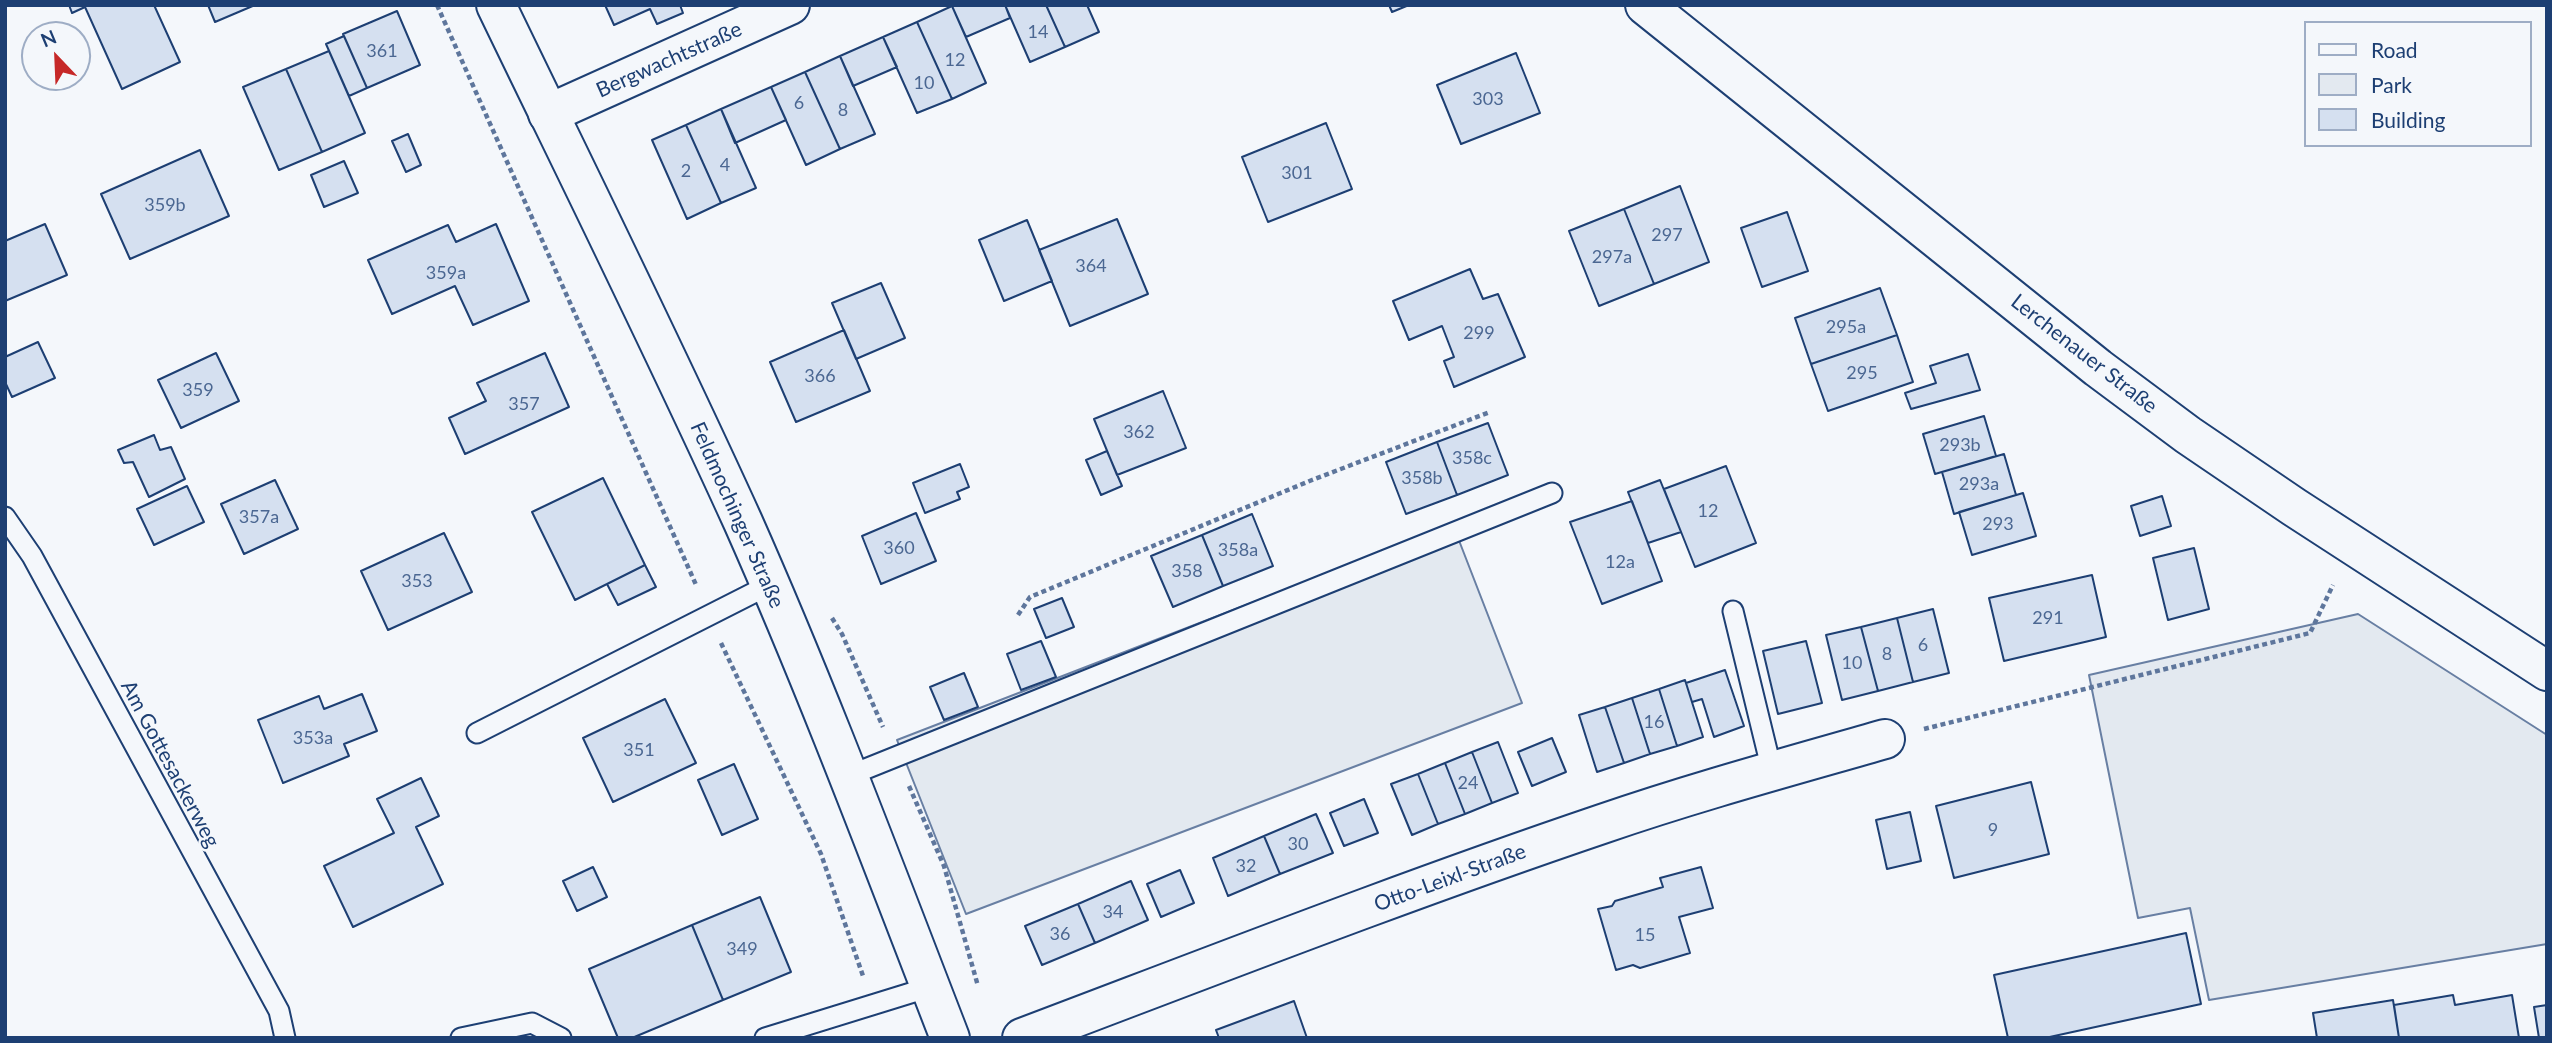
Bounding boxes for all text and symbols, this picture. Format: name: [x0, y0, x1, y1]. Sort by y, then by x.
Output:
street label: Bergwachtstraße: [592, 17, 746, 103]
north arrow: [21, 21, 91, 91]
house number: 14: [1028, 21, 1048, 43]
legend: [2304, 21, 2531, 147]
text: N: [37, 25, 60, 51]
text: Road: [2371, 37, 2418, 62]
house number: 361: [366, 40, 398, 62]
house number: 12: [945, 49, 965, 71]
house number: 10: [914, 72, 934, 94]
text: Park: [2371, 72, 2412, 97]
house number: 303: [1472, 88, 1504, 110]
house number: 6: [794, 92, 804, 114]
house number: 8: [838, 99, 848, 121]
text: Building: [2371, 107, 2446, 132]
house number: 4: [720, 154, 730, 176]
house number: 2: [681, 160, 691, 182]
house number: 301: [1281, 162, 1313, 184]
house number: 359b: [144, 194, 186, 216]
house number: 297: [1651, 224, 1683, 246]
house number: 297a: [1592, 246, 1632, 268]
house number: 364: [1075, 255, 1107, 277]
house number: 359a: [426, 262, 466, 284]
street label: Lerchenauer Straße: [2006, 289, 2162, 419]
house number: 295a: [1826, 316, 1866, 338]
house number: 299: [1463, 322, 1495, 344]
house number: 295: [1846, 362, 1878, 384]
house number: 366: [804, 365, 836, 387]
house number: 359: [182, 379, 214, 401]
house number: 357: [508, 393, 540, 415]
street label: Feldmochinger Straße: [685, 418, 789, 612]
house number: 362: [1123, 421, 1155, 443]
house number: 293b: [1939, 434, 1981, 456]
house number: 358c: [1452, 447, 1492, 469]
house number: 358b: [1401, 467, 1443, 489]
house number: 293a: [1959, 473, 1999, 495]
house number: 12: [1698, 500, 1718, 522]
house number: 357a: [239, 506, 279, 528]
house number: 293: [1982, 513, 2014, 535]
house number: 360: [883, 537, 915, 559]
house number: 358a: [1218, 539, 1258, 561]
house number: 12a: [1605, 551, 1635, 573]
house number: 358: [1171, 560, 1203, 582]
house number: 353: [401, 570, 433, 592]
house number: 291: [2032, 607, 2064, 629]
house number: 6: [1918, 634, 1928, 656]
house number: 8: [1882, 643, 1892, 665]
house number: 10: [1842, 652, 1862, 674]
street label: Am Gottesackerweg: [115, 676, 225, 852]
house number: 16: [1644, 711, 1664, 733]
house number: 353a: [293, 727, 333, 749]
house number: 351: [623, 739, 655, 761]
house number: 24: [1458, 772, 1478, 794]
house number: 9: [1988, 819, 1998, 841]
house number: 30: [1288, 833, 1308, 855]
street label: Otto-Leixl-Straße: [1371, 839, 1529, 917]
house number: 32: [1236, 855, 1256, 877]
house number: 34: [1103, 901, 1123, 923]
house number: 36: [1050, 923, 1070, 945]
house number: 15: [1635, 924, 1655, 946]
house number: 349: [726, 938, 758, 960]

